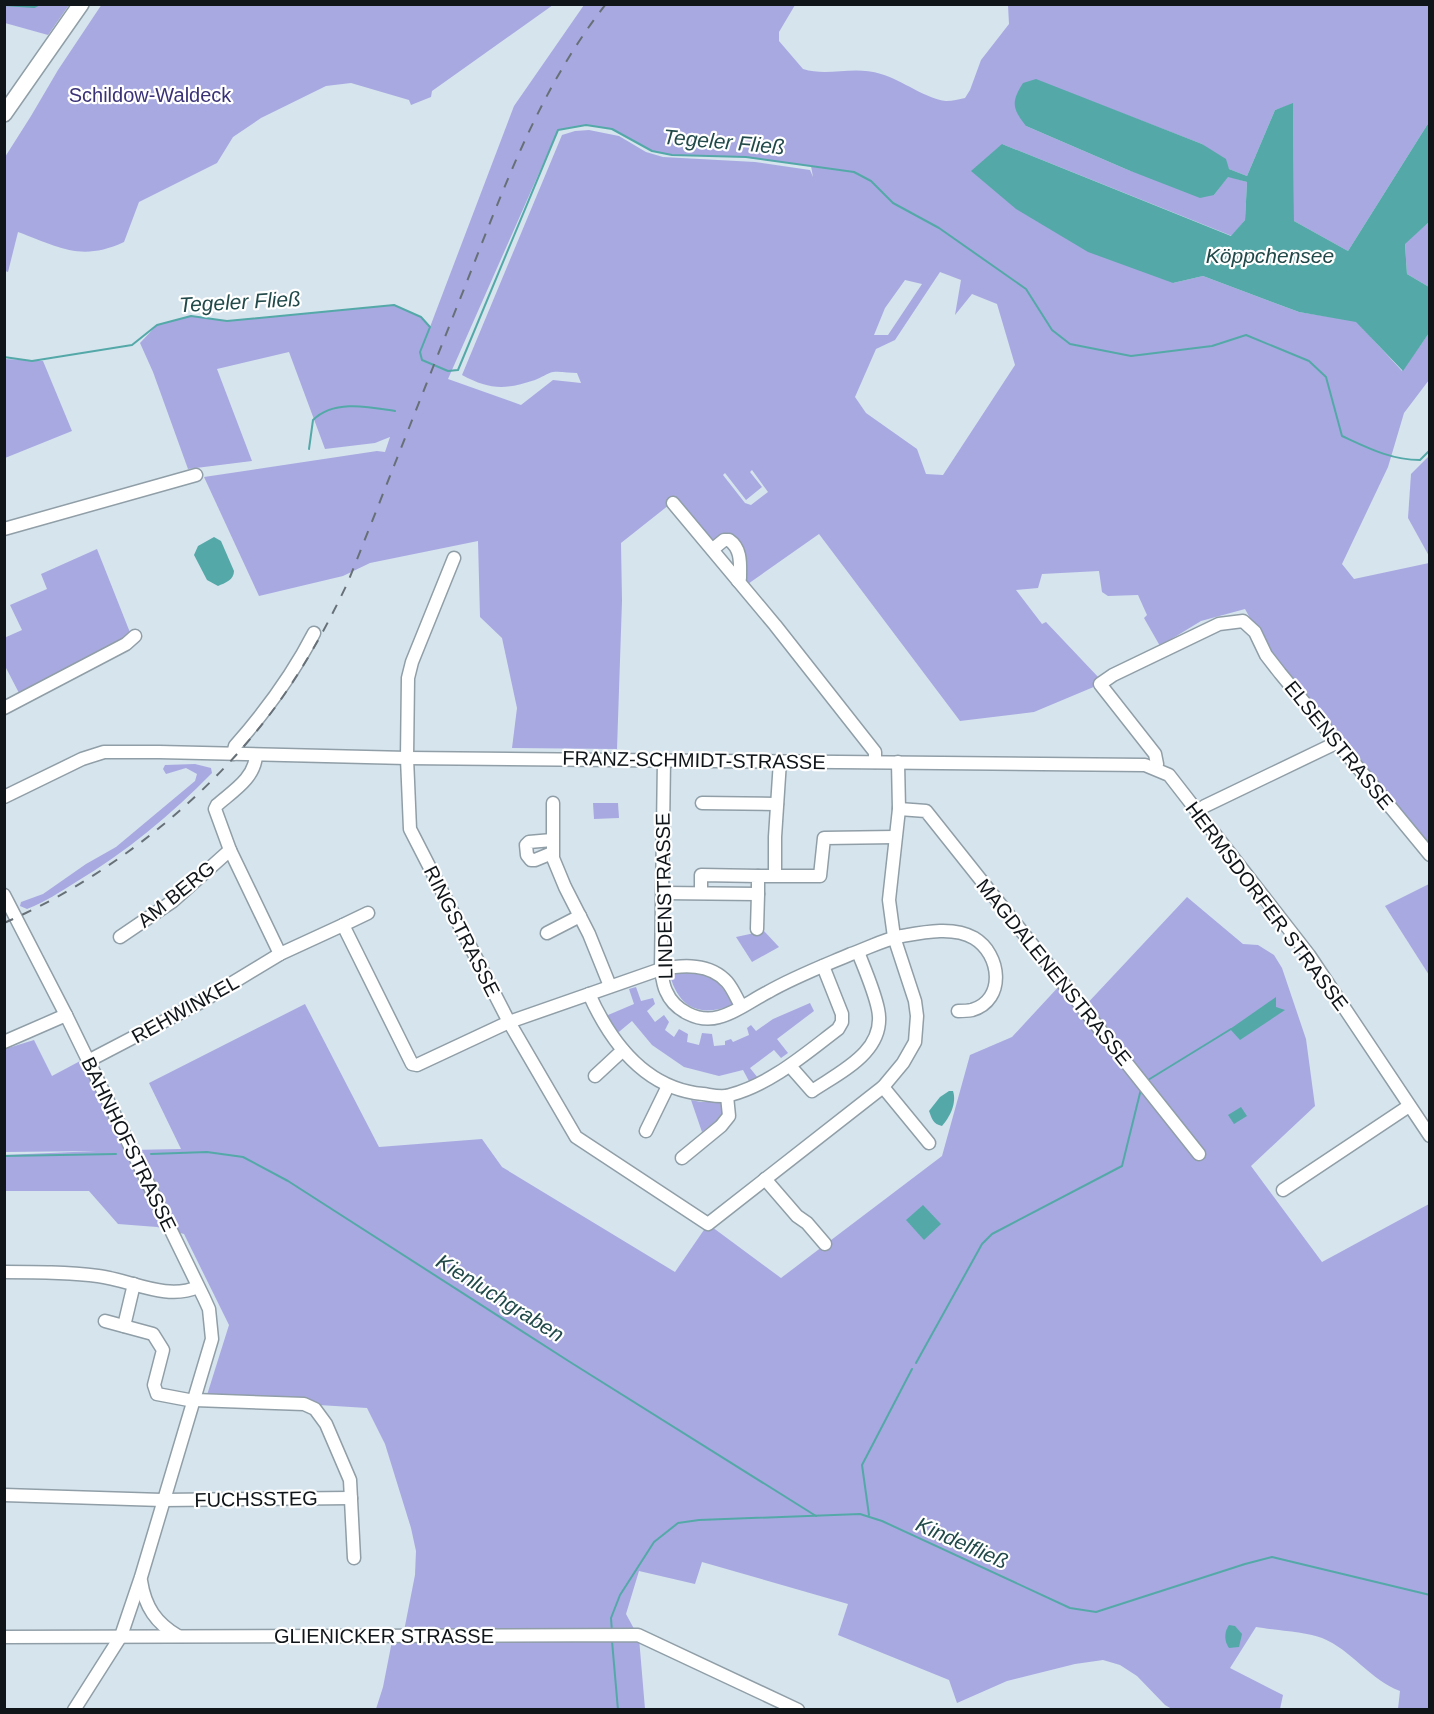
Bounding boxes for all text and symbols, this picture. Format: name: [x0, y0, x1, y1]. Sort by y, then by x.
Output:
park label: Schildow-Waldeck: [69, 84, 232, 106]
water label: Tegeler Fließ: [662, 125, 786, 158]
water label: Köppchensee: [1206, 244, 1334, 267]
water label: Tegeler Fließ: [179, 287, 301, 316]
street label: ELSENSTRASSE: [1280, 676, 1398, 814]
street label: FRANZ-SCHMIDT-STRASSE: [562, 747, 826, 773]
street label: HERMSDORFER STRASSE: [1181, 797, 1353, 1015]
street label: LINDENSTRASSE: [652, 812, 676, 980]
street label: AM BERG: [133, 856, 219, 932]
street label: RINGSTRASSE: [420, 862, 504, 1000]
street label: MAGDALENENSTRASSE: [972, 874, 1136, 1070]
street label: REHWINKEL: [128, 971, 242, 1047]
street label: BAHNHOFSTRASSE: [77, 1053, 181, 1235]
water label: Kienluchgraben: [432, 1249, 568, 1346]
street label: FUCHSSTEG: [194, 1487, 318, 1511]
water label: Kindelfließ: [913, 1512, 1012, 1573]
street label: GLIENICKER STRASSE: [274, 1625, 494, 1647]

